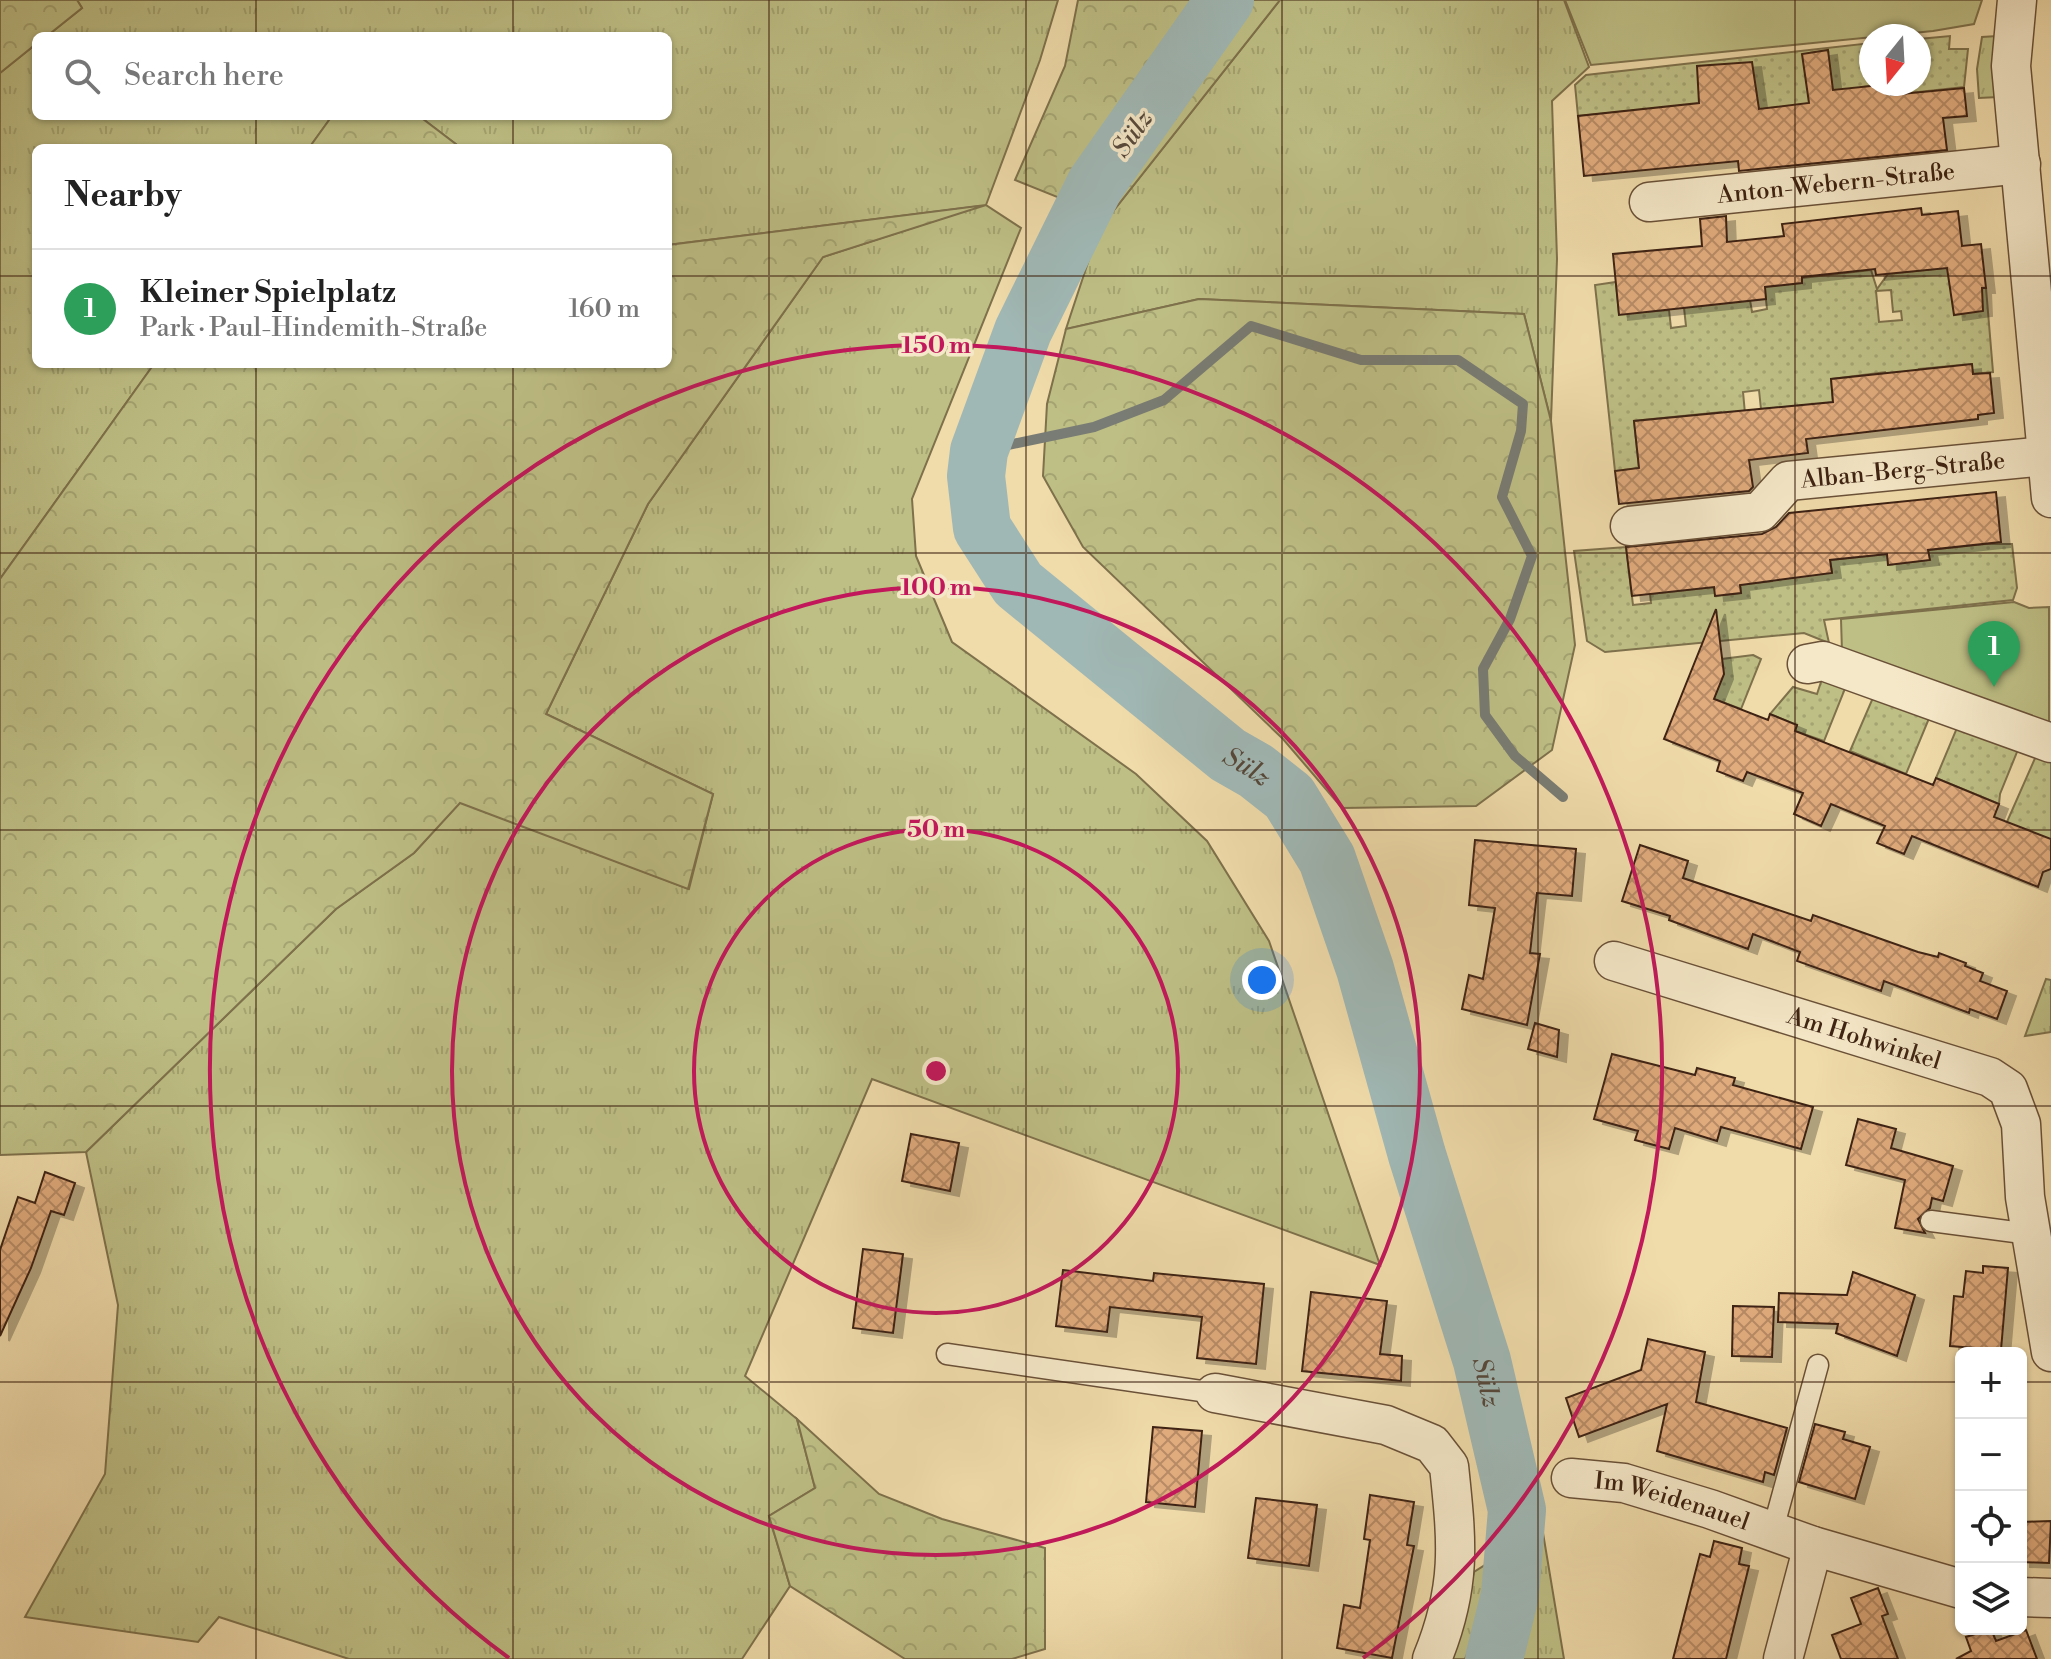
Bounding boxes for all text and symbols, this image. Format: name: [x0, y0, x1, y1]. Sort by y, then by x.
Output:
north arrow: [1859, 24, 1931, 96]
search box: [32, 32, 672, 120]
icon: search: [60, 54, 104, 98]
text: Search here: [124, 57, 284, 95]
water label: Sülz: [1105, 104, 1160, 163]
street label: Anton-Webern-Straße: [1715, 157, 1956, 211]
text: Nearby: [64, 175, 182, 217]
text: Kleiner Spielplatz: [140, 274, 396, 312]
text: 1: [84, 293, 96, 325]
text: 160 m: [569, 293, 640, 325]
text: Park · Paul-Hindemith-Straße: [140, 312, 487, 344]
text: 150 m: [901, 331, 971, 361]
street label: Alban-Berg-Straße: [1798, 446, 2007, 496]
text: 100 m: [900, 573, 972, 603]
pin: 1: [1968, 621, 2020, 687]
water label: Sülz: [1217, 741, 1277, 794]
text: 50 m: [907, 815, 965, 845]
your location: [1242, 960, 1282, 1000]
street label: Am Hohwinkel: [1782, 1001, 1945, 1077]
centre of rings: [922, 1057, 950, 1085]
map controls: [1955, 1347, 2027, 1635]
button: +: [1955, 1347, 2027, 1419]
water label: Sülz: [1465, 1354, 1507, 1411]
button: −: [1955, 1419, 2027, 1491]
street label: Im Weidenauel: [1593, 1466, 1753, 1538]
button: locate: [1955, 1491, 2027, 1563]
button: layers: [1955, 1563, 2027, 1635]

